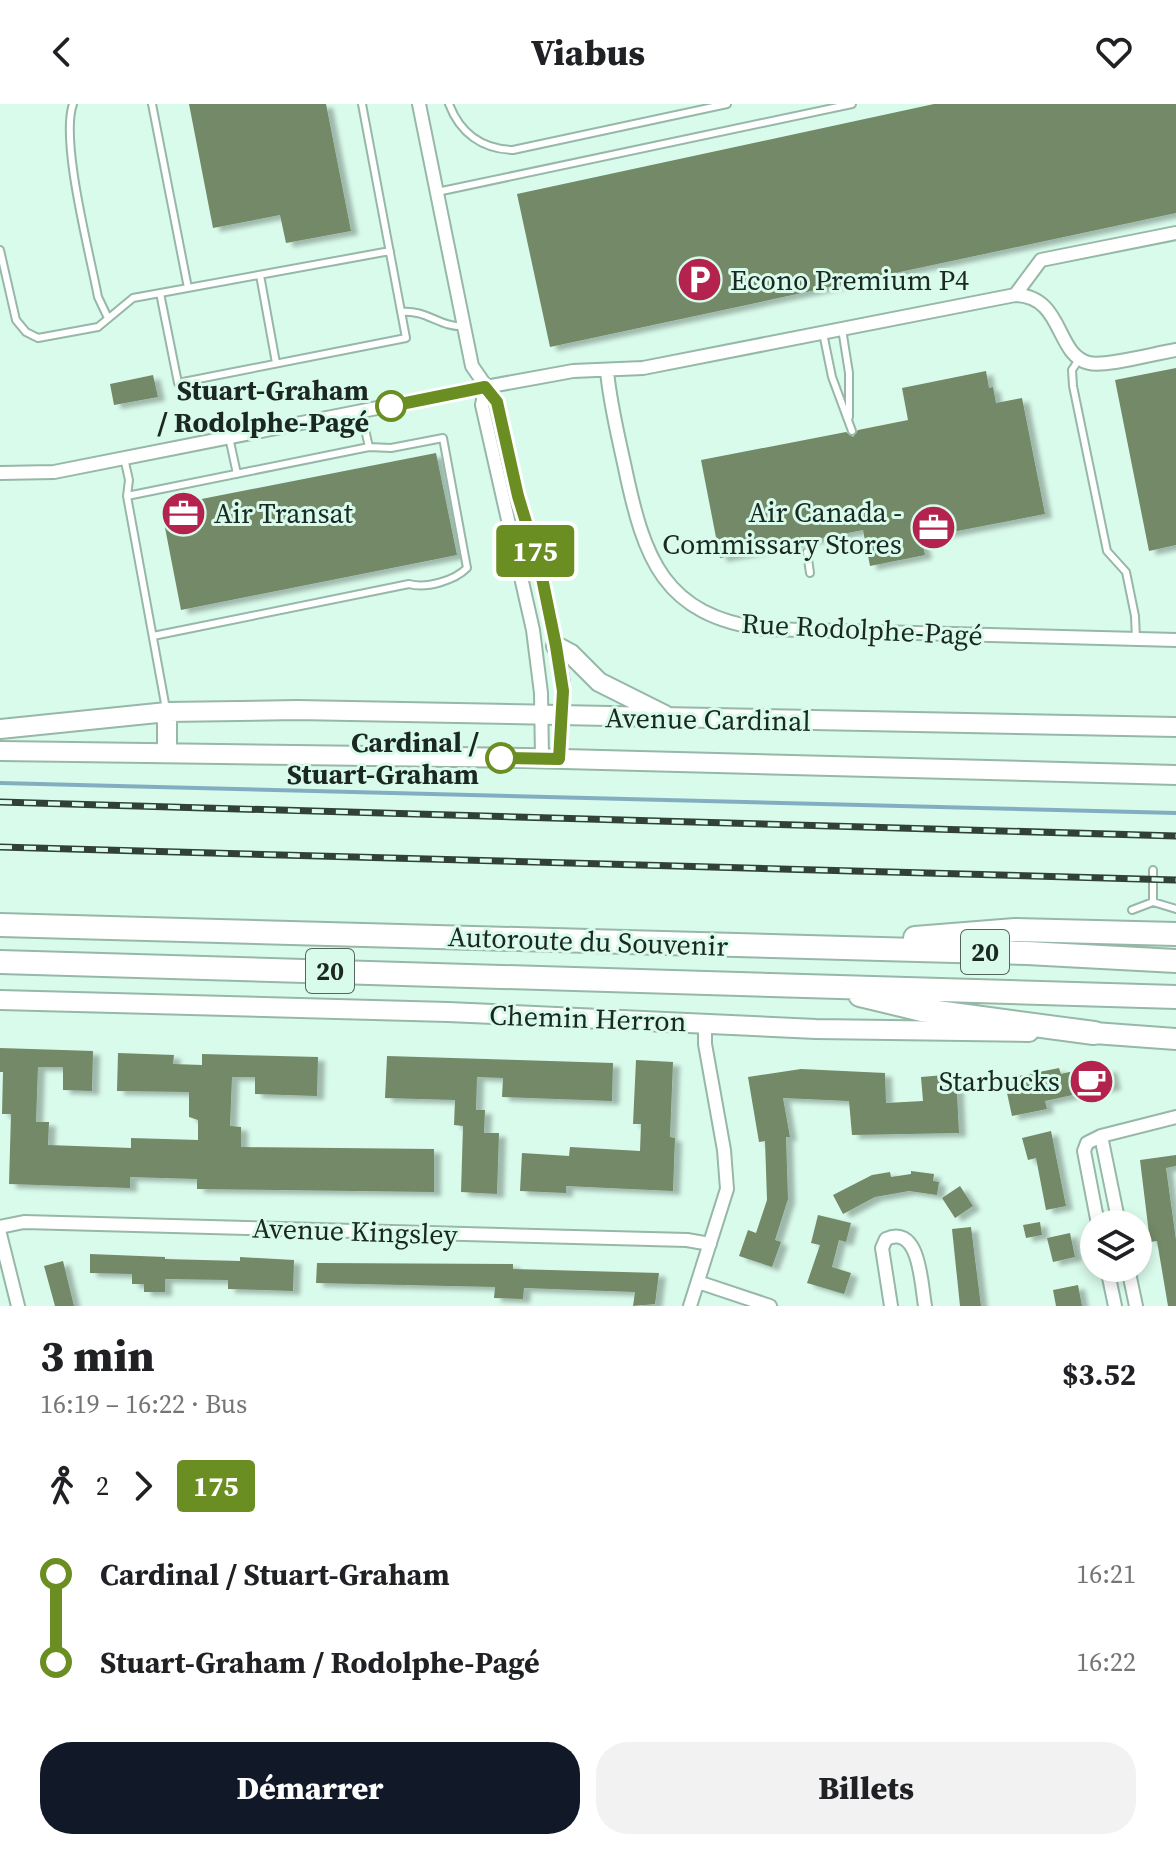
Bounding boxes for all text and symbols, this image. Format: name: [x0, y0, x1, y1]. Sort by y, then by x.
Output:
text: Viabus: [531, 28, 645, 77]
icon: back: [40, 30, 84, 74]
icon: heart: [1092, 30, 1136, 74]
parking icon: Econo Premium P4: [675, 256, 723, 304]
place label: Econo Premium P4: [730, 261, 969, 299]
place label: Stuart-Graham / Rodolphe-Pagé: [157, 371, 369, 441]
marker: Stuart-Graham / Rodolphe-Pagé: [376, 391, 406, 421]
office icon: Air Transat: [159, 489, 207, 537]
place label: Air Canada - Commissary Stores: [662, 493, 902, 563]
place label: Air Transat: [214, 494, 354, 532]
office icon: Air Canada - Commissary Stores: [909, 504, 957, 552]
line badge: 175: [489, 525, 581, 577]
text: 175: [512, 532, 558, 570]
street label: Rue Rodolphe-Pagé: [740, 604, 984, 654]
street label: Avenue Cardinal: [605, 698, 811, 740]
place label: Cardinal / Stuart-Graham: [287, 723, 479, 793]
marker: Cardinal / Stuart-Graham: [486, 743, 516, 773]
street label: Autoroute du Souvenir: [447, 917, 729, 965]
road number: 20: [961, 930, 1009, 974]
road number: 20: [306, 949, 354, 993]
street label: Chemin Herron: [489, 996, 687, 1040]
cafe icon: Starbucks: [1067, 1057, 1115, 1105]
place label: Starbucks: [939, 1062, 1060, 1100]
street label: Avenue Kingsley: [252, 1208, 459, 1254]
map controls: [1080, 1210, 1152, 1282]
button: layers: [1080, 1210, 1152, 1282]
text: 3 min: [40, 1325, 155, 1386]
text: $3.52: [1062, 1354, 1136, 1395]
text: 16:19 – 16:22 · Bus: [40, 1386, 247, 1422]
icon: walk: [40, 1464, 84, 1508]
icon: forward: [121, 1464, 165, 1508]
text: 175: [193, 1467, 239, 1505]
text: 2: [96, 1468, 109, 1504]
text: Cardinal / Stuart-Graham: [100, 1554, 450, 1595]
text: 16:21: [1076, 1556, 1136, 1592]
text: Stuart-Graham / Rodolphe-Pagé: [100, 1642, 540, 1683]
text: 16:22: [1076, 1644, 1136, 1680]
button: Démarrer: [40, 1742, 580, 1834]
button: Billets: [596, 1742, 1136, 1834]

